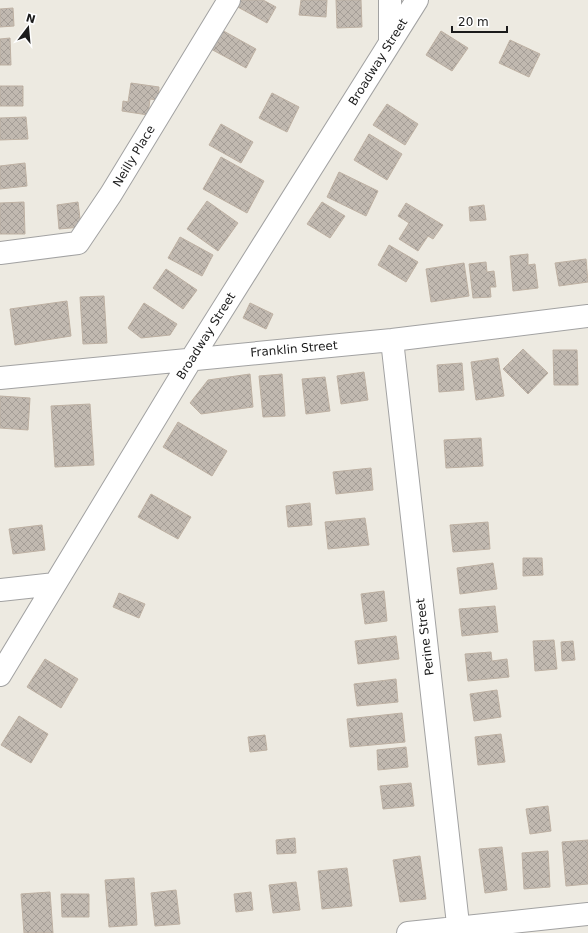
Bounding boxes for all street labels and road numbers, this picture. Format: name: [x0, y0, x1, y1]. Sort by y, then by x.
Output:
street label: Broadway Street: [346, 16, 411, 108]
street label: Neilly Place: [110, 123, 158, 189]
street label: Broadway Street: [174, 290, 239, 382]
street label: Franklin Street: [250, 338, 338, 360]
street label: Perine Street: [413, 597, 437, 676]

